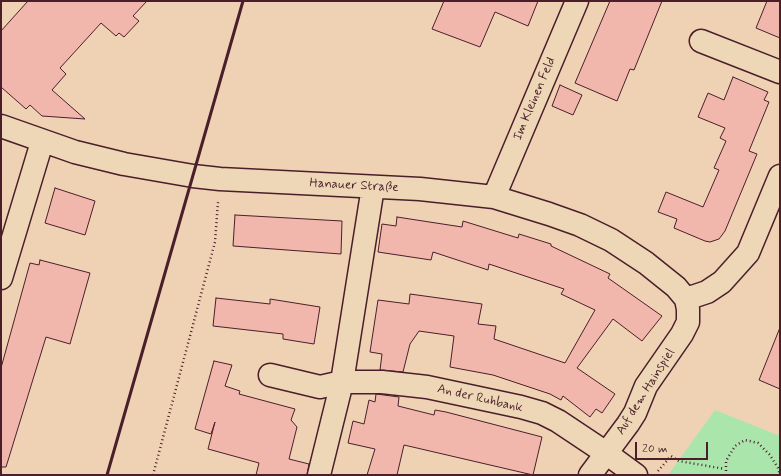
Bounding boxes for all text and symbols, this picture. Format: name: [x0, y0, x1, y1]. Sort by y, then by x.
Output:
street label: Im Kleinen Feld: [510, 55, 560, 143]
street label: Hanauer Straße: [309, 176, 399, 196]
street label: Auf dem Hainspiel: [613, 346, 679, 438]
street label: An der Ruhbank: [436, 382, 524, 416]
scale bar: [637, 434, 710, 460]
text: 20 m: [642, 441, 668, 457]

